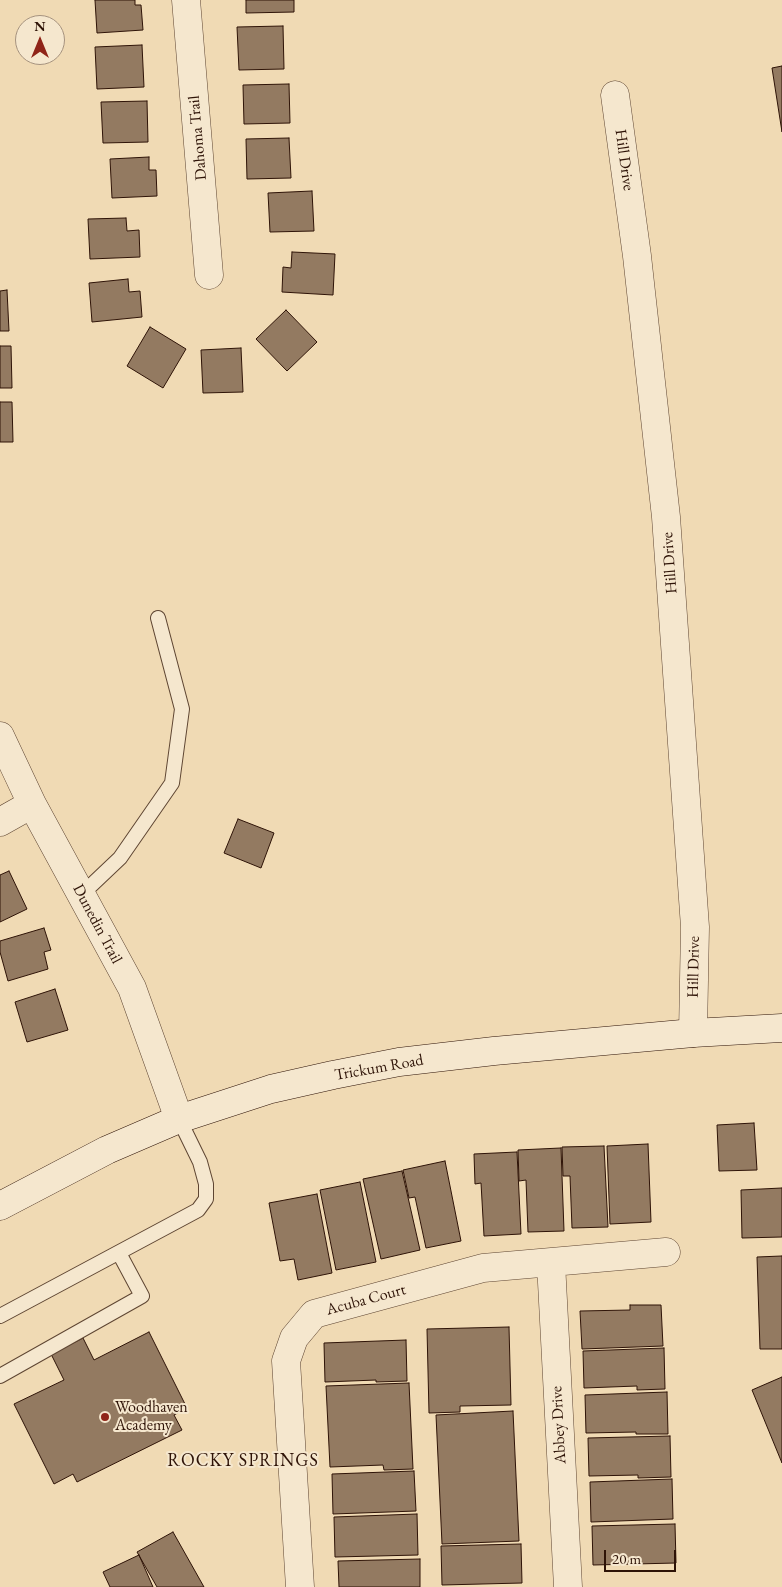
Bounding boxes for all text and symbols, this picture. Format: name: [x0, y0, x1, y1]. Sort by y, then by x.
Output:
north arrow: [15, 15, 65, 65]
text: N: [34, 17, 46, 35]
street label: Dahoma Trail: [185, 95, 211, 181]
street label: Hill Drive: [610, 128, 638, 192]
street label: Hill Drive: [658, 531, 682, 595]
street label: Dunedin Trail: [68, 881, 126, 967]
street label: Hill Drive: [684, 936, 704, 998]
street label: Trickum Road: [333, 1051, 425, 1085]
street label: Acuba Court: [324, 1280, 408, 1320]
street label: Abbey Drive: [547, 1385, 571, 1465]
place label: Woodhaven Academy: [115, 1398, 188, 1436]
marker: Woodhaven Academy: [99, 1411, 111, 1423]
district label: ROCKY SPRINGS: [166, 1450, 320, 1472]
scale bar: [607, 1540, 680, 1572]
text: 20 m: [612, 1549, 641, 1568]

